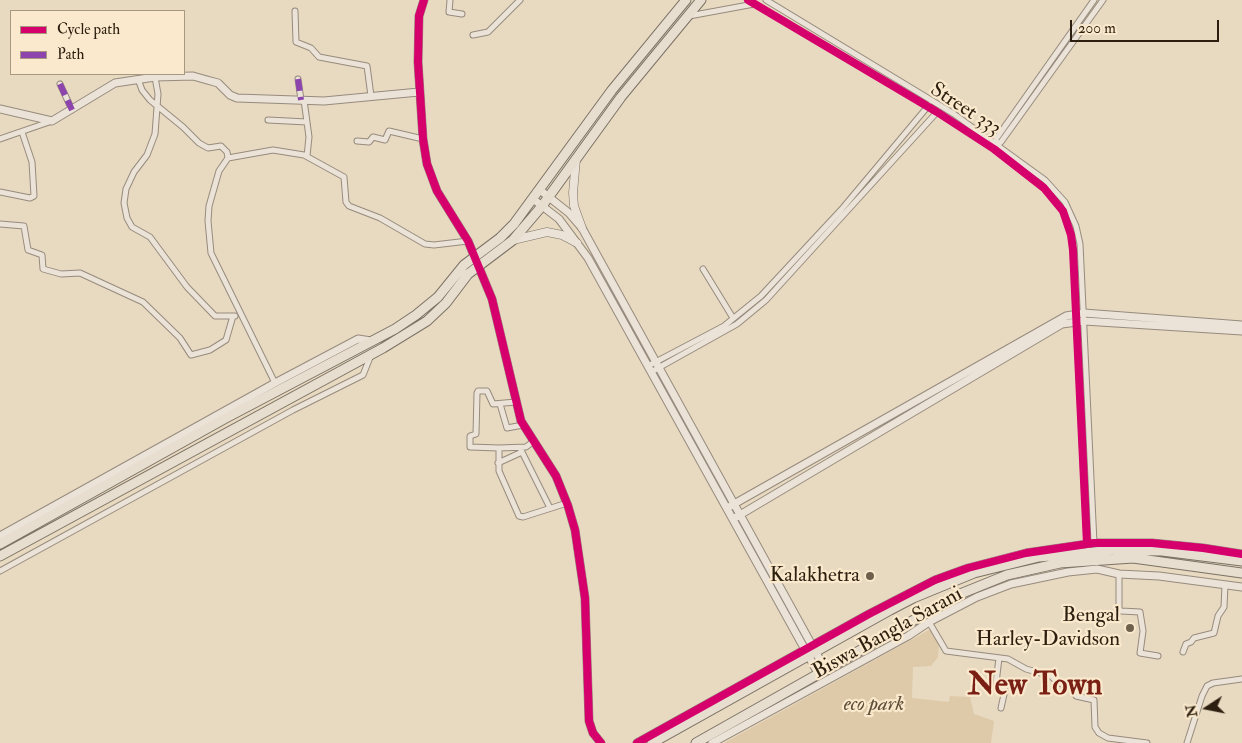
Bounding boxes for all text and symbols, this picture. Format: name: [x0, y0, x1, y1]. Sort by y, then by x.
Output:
legend: [10, 10, 185, 75]
scale bar: [1072, 10, 1221, 42]
text: 200 m: [1078, 19, 1116, 38]
text: Cycle path: [57, 20, 120, 39]
text: Path: [57, 45, 84, 64]
street label: Street 333: [925, 78, 1005, 142]
place label: Kalakhetra: [770, 563, 860, 589]
marker: Kalakhetra: [864, 570, 876, 582]
street label: Biswa Bangla Sarani: [809, 582, 967, 686]
place label: Bengal Harley-Davidson: [976, 603, 1120, 653]
marker: Bengal Harley-Davidson: [1124, 622, 1136, 634]
district label: New Town: [968, 668, 1102, 706]
north arrow: [1182, 683, 1232, 733]
park label: eco park: [844, 692, 904, 718]
text: N: [1182, 703, 1201, 719]

